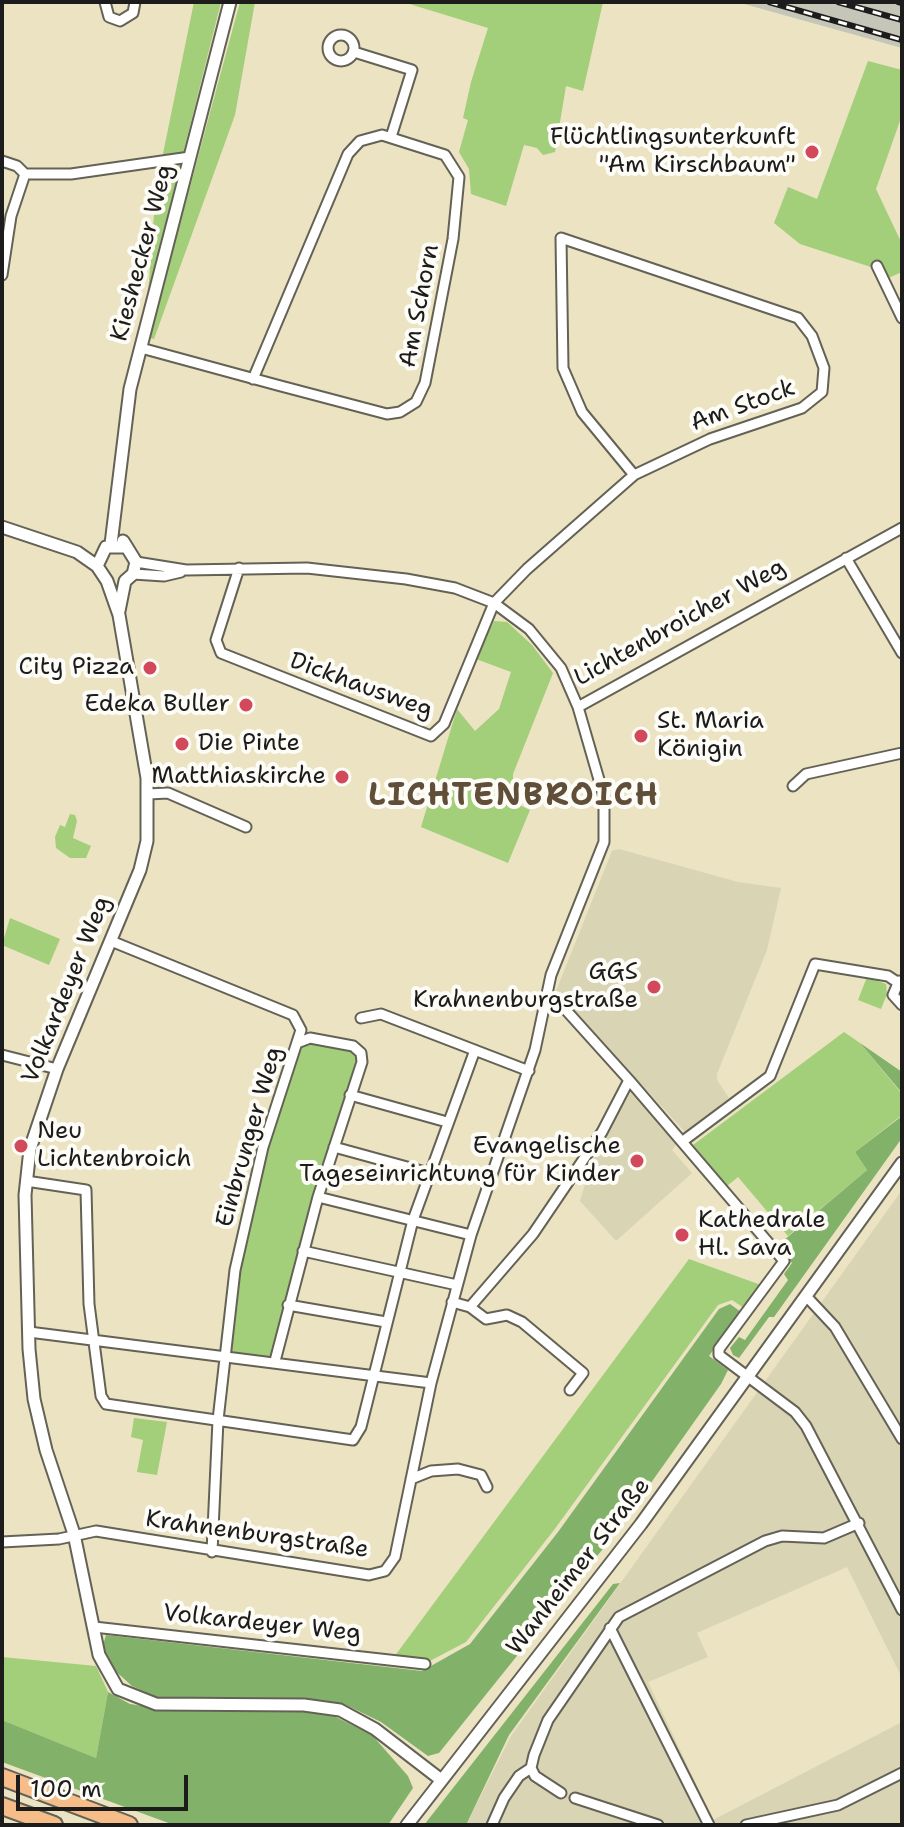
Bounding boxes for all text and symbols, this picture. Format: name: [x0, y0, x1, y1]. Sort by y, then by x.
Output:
place label: Flüchtlingsunterkunft "Am Kirschbaum": [550, 124, 796, 180]
marker: Flüchtlingsunterkunft "Am Kirschbaum": [803, 143, 821, 161]
street label: Kieshecker Weg: [106, 162, 180, 344]
street label: Am Schorn: [394, 242, 446, 370]
street label: Am Stock: [687, 374, 799, 438]
street label: Lichtenbroicher Weg: [569, 553, 791, 693]
street label: Dickhausweg: [286, 647, 436, 725]
place label: City Pizza: [18, 654, 134, 682]
marker: City Pizza: [141, 659, 159, 677]
place label: Edeka Buller: [85, 691, 230, 719]
marker: Edeka Buller: [237, 696, 255, 714]
place label: St. Maria Königin: [657, 708, 764, 764]
marker: St. Maria Königin: [632, 727, 650, 745]
place label: Die Pinte: [198, 730, 300, 758]
marker: Die Pinte: [173, 735, 191, 753]
place label: Matthiaskirche: [151, 763, 326, 791]
marker: Matthiaskirche: [333, 768, 351, 786]
district label: LICHTENBROICH: [368, 778, 660, 816]
street label: Volkardeyer Weg: [16, 892, 118, 1088]
place label: GGS Krahnenburgstraße: [413, 959, 638, 1015]
marker: GGS Krahnenburgstraße: [645, 978, 663, 996]
street label: Einbrunger Weg: [211, 1044, 289, 1230]
place label: Neu Lichtenbroich: [37, 1118, 191, 1174]
place label: Evangelische Tageseinrichtung für Kinder: [299, 1133, 621, 1189]
marker: Neu Lichtenbroich: [12, 1137, 30, 1155]
marker: Evangelische Tageseinrichtung für Kinder: [628, 1152, 646, 1170]
place label: Kathedrale Hl. Sava: [698, 1207, 826, 1263]
marker: Kathedrale Hl. Sava: [673, 1226, 691, 1244]
street label: Wanheimer Straße: [501, 1473, 657, 1661]
street label: Krahnenburgstraße: [144, 1505, 370, 1565]
street label: Volkardeyer Weg: [162, 1599, 362, 1649]
scale bar: [20, 1759, 192, 1809]
text: 100 m: [30, 1773, 102, 1805]

